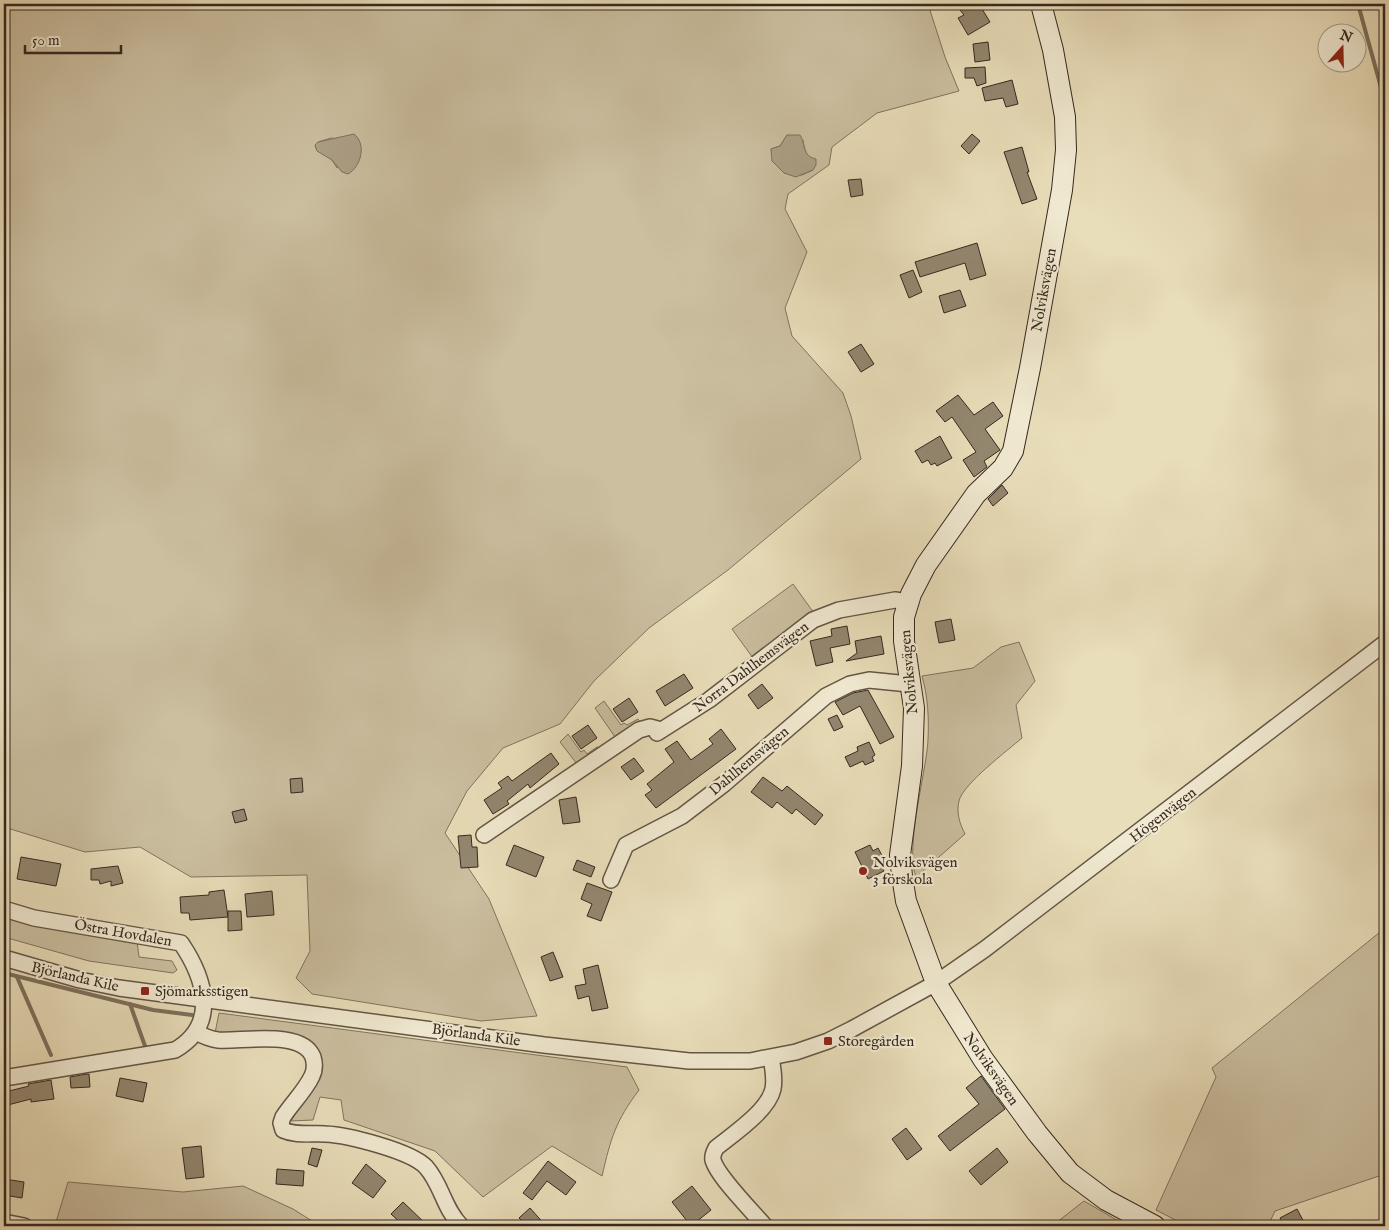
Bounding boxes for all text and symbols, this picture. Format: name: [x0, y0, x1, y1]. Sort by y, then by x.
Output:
scale bar: [25, 22, 121, 54]
north arrow: [1316, 22, 1366, 72]
text: N: [1336, 26, 1355, 47]
text: 50 m: [32, 31, 60, 50]
street label: Nolviksvägen: [1027, 247, 1061, 333]
street label: Norra Dahlhemsvägen: [689, 617, 813, 717]
street label: Nolviksvägen: [896, 629, 922, 715]
street label: Dahlhemsvägen: [705, 722, 793, 800]
street label: Högenvägen: [1126, 783, 1200, 847]
place label: Nolviksvägen 3 förskola: [873, 853, 958, 889]
marker: Nolviksvägen 3 förskola: [857, 865, 869, 877]
street label: Östra Hovdalen: [73, 915, 173, 951]
street label: Björlanda Kile: [29, 958, 121, 996]
place label: Sjömarksstigen: [155, 982, 249, 1001]
marker: Sjömarksstigen: [139, 985, 151, 997]
street label: Björlanda Kile: [431, 1019, 522, 1051]
street label: Nolviksvägen: [959, 1029, 1023, 1109]
place label: Storegården: [838, 1032, 914, 1051]
marker: Storegården: [822, 1035, 834, 1047]

